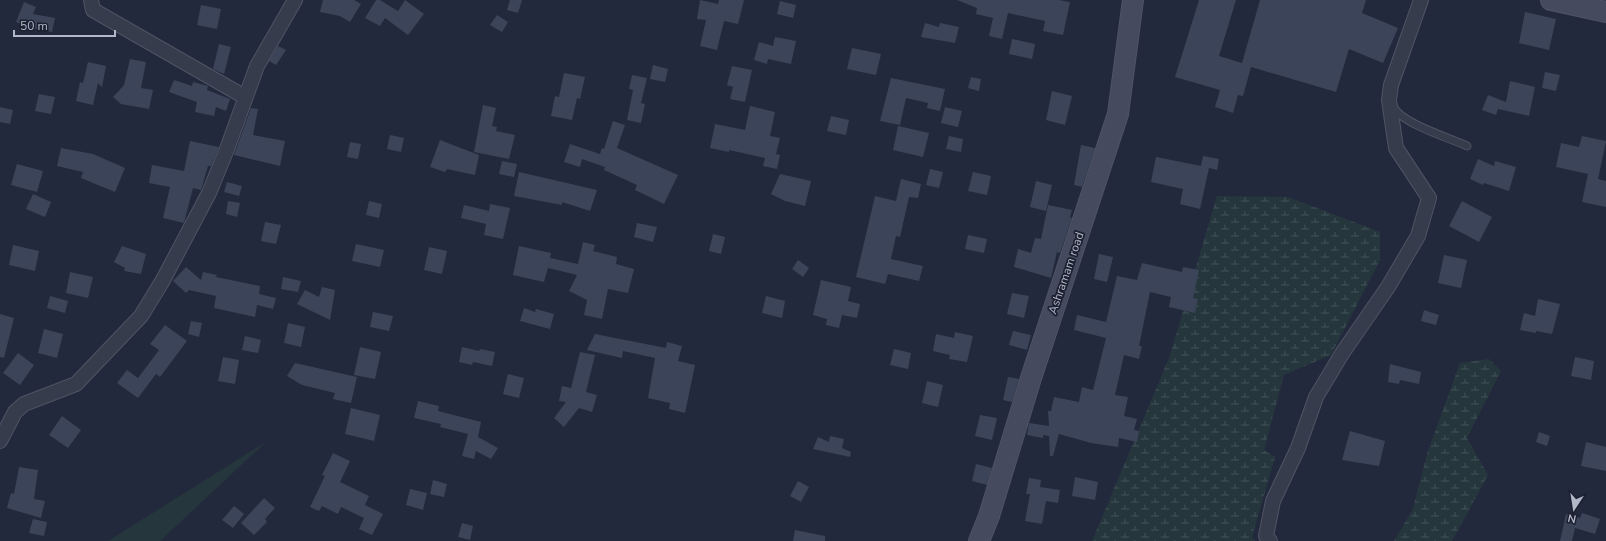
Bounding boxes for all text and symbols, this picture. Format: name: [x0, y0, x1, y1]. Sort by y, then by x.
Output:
scale bar: [14, 12, 115, 38]
text: 50 m: [20, 18, 48, 34]
street label: Ashramam road: [1044, 230, 1088, 316]
north arrow: [1554, 489, 1594, 529]
text: N: [1566, 510, 1578, 526]

